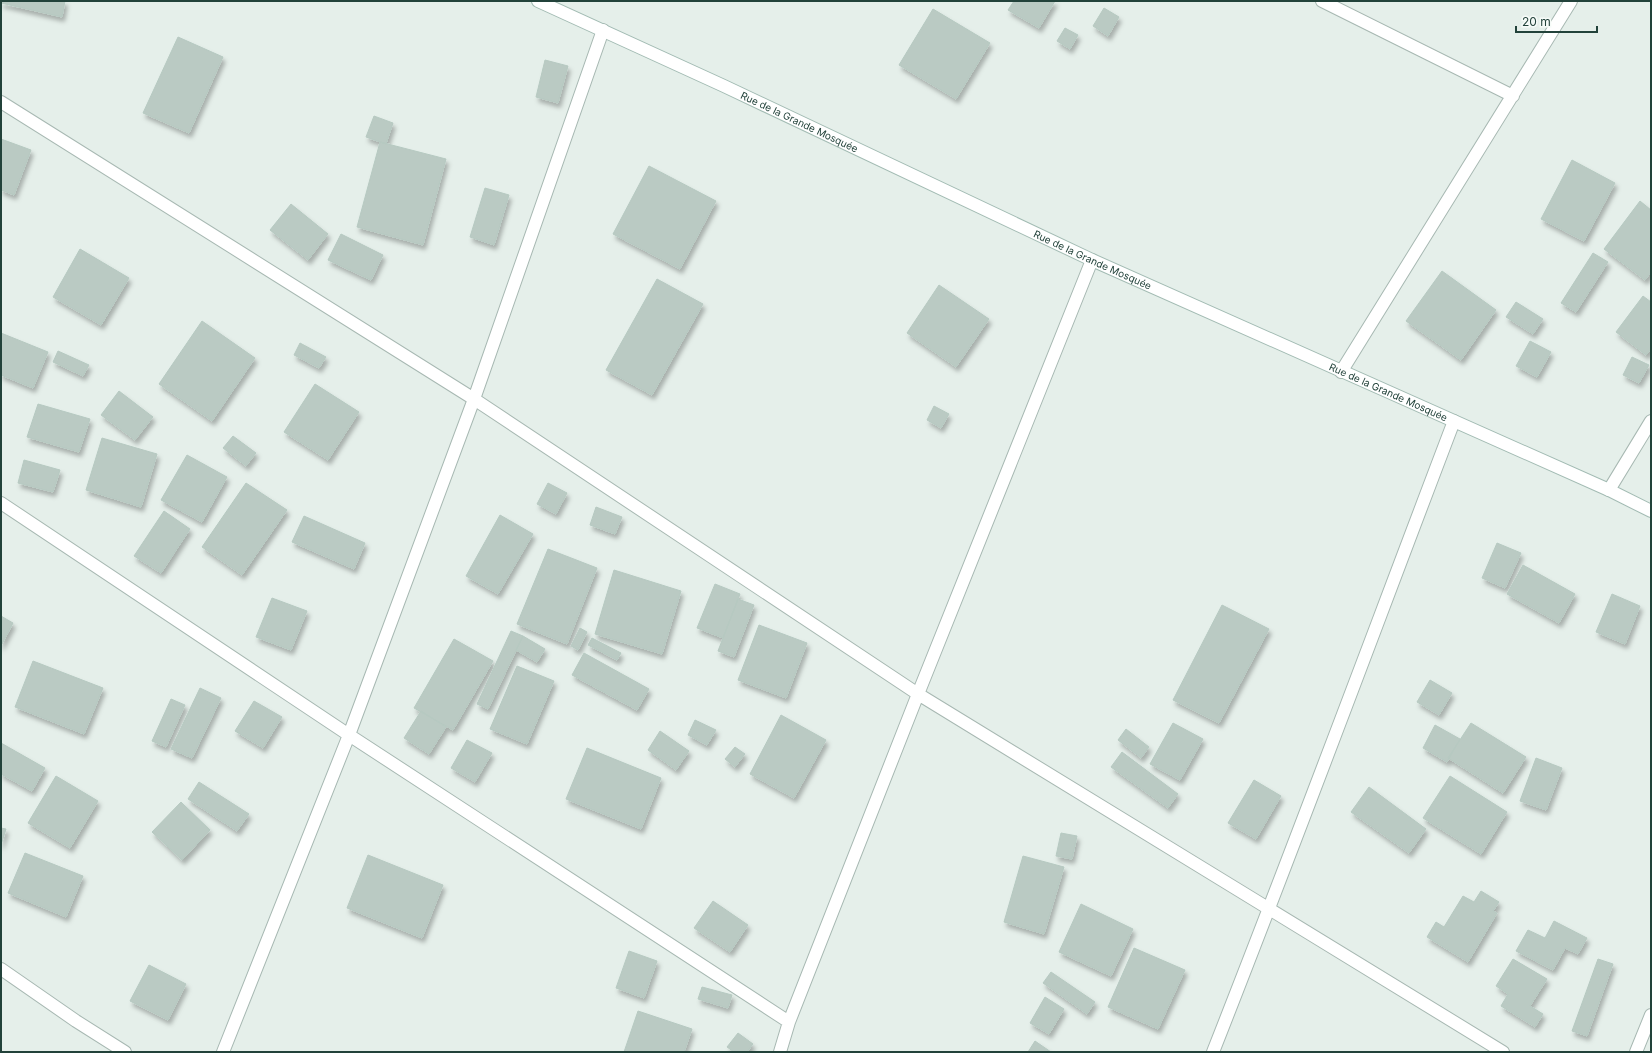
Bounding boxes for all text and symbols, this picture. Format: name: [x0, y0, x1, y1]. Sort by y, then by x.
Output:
scale bar: [1516, 8, 1597, 34]
text: 20 m: [1522, 14, 1551, 29]
street label: Rue de la Grande Mosquée: [739, 89, 860, 155]
street label: Rue de la Grande Mosquée: [1032, 227, 1154, 292]
street label: Rue de la Grande Mosquée: [1327, 360, 1450, 423]

